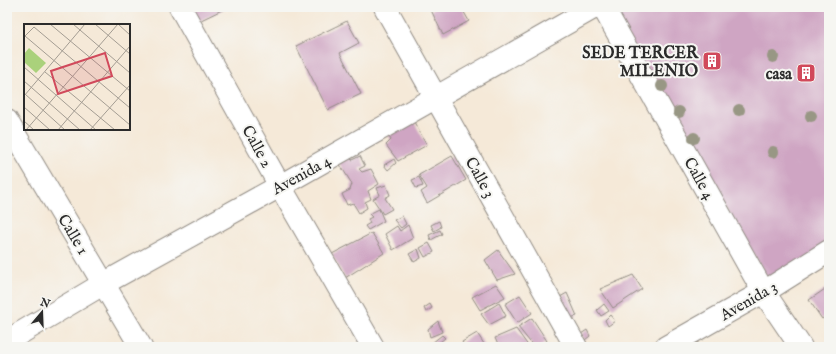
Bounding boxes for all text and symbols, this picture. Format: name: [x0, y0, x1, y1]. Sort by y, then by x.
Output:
inset map: [24, 24, 130, 130]
place label: SEDE TERCER MILENIO: [582, 44, 699, 82]
building icon: SEDE TERCER MILENIO: [701, 50, 723, 72]
building icon: casa: [795, 62, 817, 84]
place label: casa: [766, 65, 793, 85]
street label: Calle 2: [237, 122, 276, 172]
street label: Avenida 4: [268, 151, 335, 201]
street label: Calle 3: [460, 154, 499, 202]
street label: Calle 4: [678, 154, 718, 204]
street label: Calle 1: [52, 211, 92, 259]
street label: Avenida 3: [716, 277, 781, 327]
north arrow: [22, 292, 62, 332]
text: N: [37, 295, 52, 312]

